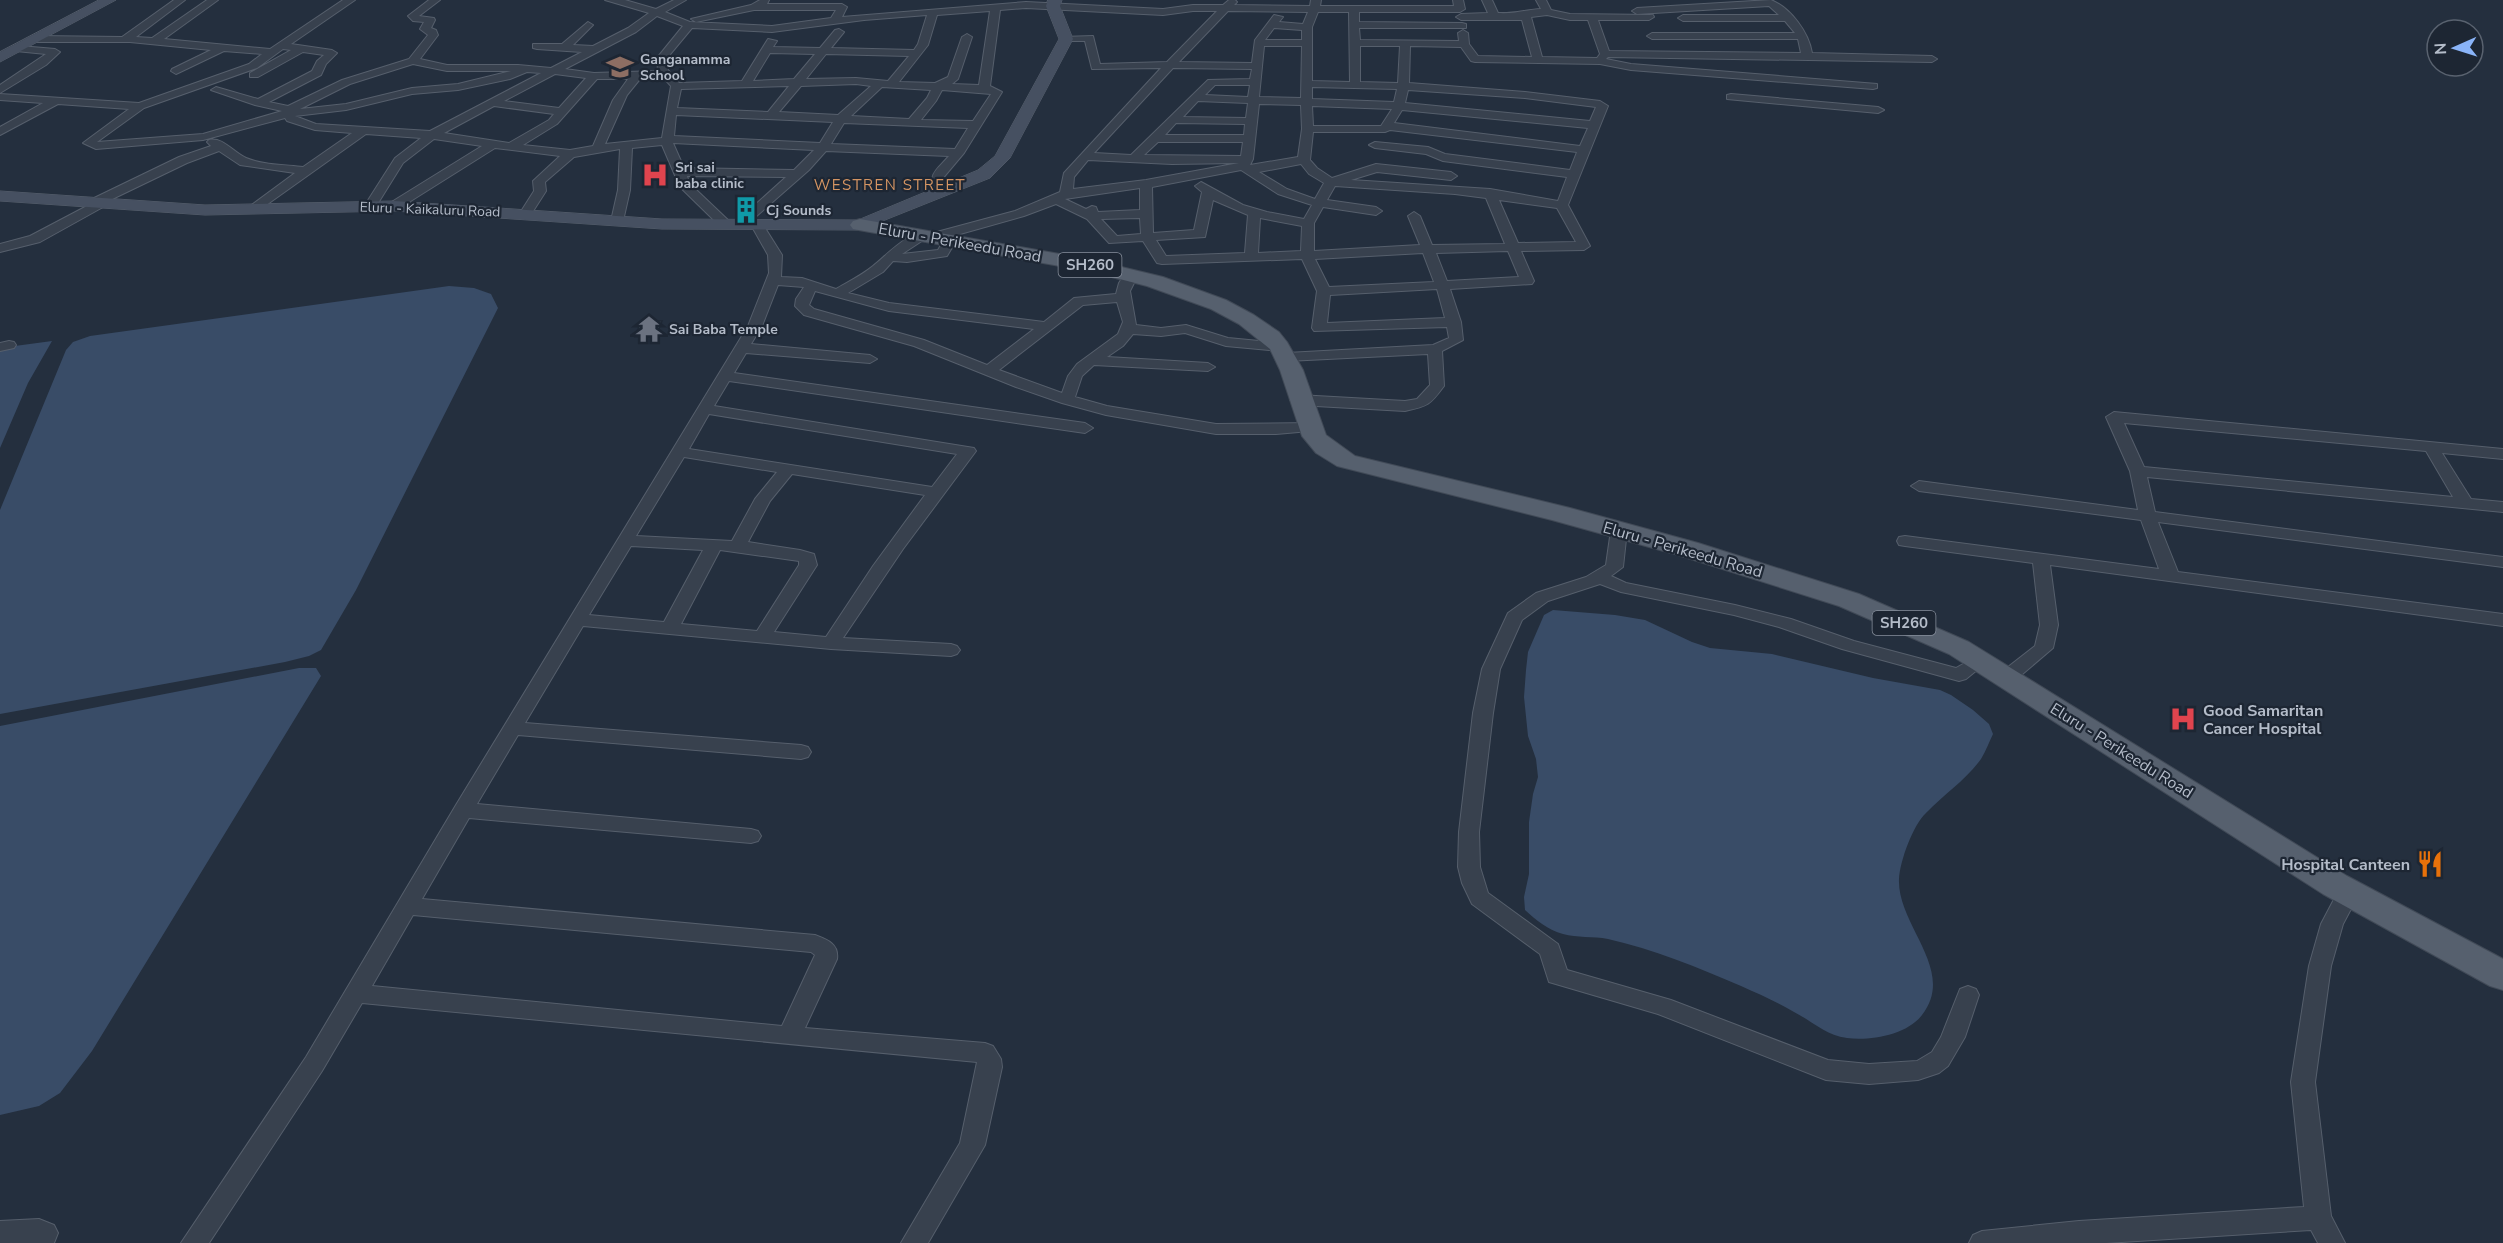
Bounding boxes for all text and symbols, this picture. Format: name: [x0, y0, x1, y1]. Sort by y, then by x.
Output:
north arrow: [2425, 18, 2485, 78]
text: N: [2430, 42, 2452, 55]
place label: Ganganamma School: [640, 50, 730, 85]
school or university icon: Ganganamma School: [605, 52, 635, 82]
place label: Sri sai baba clinic: [675, 158, 744, 193]
hospital icon: Sri sai baba clinic: [640, 160, 670, 190]
district label: WESTREN STREET: [814, 175, 966, 195]
building icon: Cj Sounds: [731, 195, 761, 225]
street label: Eluru - Kaikaluru Road: [359, 198, 501, 221]
place label: Cj Sounds: [766, 201, 832, 220]
street label: Eluru - Perikeedu Road: [877, 218, 1043, 268]
road number: SH260: [1058, 253, 1122, 277]
temple icon: Sai Baba Temple: [634, 314, 664, 344]
place label: Sai Baba Temple: [669, 320, 778, 339]
street label: Eluru - Perikeedu Road: [1600, 517, 1765, 583]
road number: SH260: [1872, 611, 1936, 635]
street label: Eluru - Perikeedu Road: [2046, 698, 2197, 804]
place label: Good Samaritan Cancer Hospital: [2203, 700, 2323, 740]
hospital icon: Good Samaritan Cancer Hospital: [2168, 704, 2198, 734]
restaurant icon: Hospital Canteen: [2415, 849, 2445, 879]
place label: Hospital Canteen: [2281, 854, 2410, 876]

